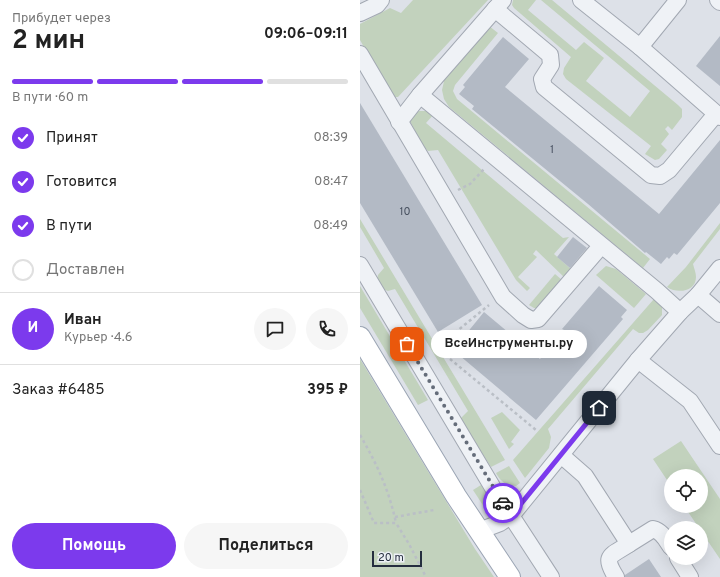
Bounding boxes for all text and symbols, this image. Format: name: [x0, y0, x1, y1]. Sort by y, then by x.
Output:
text: Прибудет через: [12, 11, 111, 27]
text: 2 мин: [12, 25, 85, 58]
text: 09:06–09:11: [264, 25, 348, 44]
text: В пути · 60 m: [12, 90, 88, 106]
icon: check: [12, 127, 34, 149]
text: Принят: [46, 129, 98, 148]
text: 08:39: [313, 130, 348, 146]
house number: 1: [550, 143, 554, 157]
icon: check: [12, 171, 34, 193]
text: Готовится: [46, 173, 117, 192]
text: 08:47: [314, 174, 348, 190]
house number: 10: [399, 205, 411, 219]
icon: check: [12, 215, 34, 237]
text: В пути: [46, 217, 92, 236]
text: 08:49: [313, 218, 348, 234]
text: Доставлен: [46, 261, 125, 280]
button: chat: [254, 308, 296, 350]
button: phone: [306, 308, 348, 350]
text: Иван: [64, 311, 102, 330]
text: И: [28, 319, 38, 338]
pin: [390, 327, 424, 361]
text: Курьер · 4.6: [64, 330, 133, 346]
callout: ВсеИнструменты.ру: [431, 330, 587, 358]
icon: bag: [396, 333, 418, 355]
text: ВсеИнструменты.ру: [445, 336, 573, 352]
text: Заказ #6485: [12, 381, 105, 400]
text: 395 ₽: [307, 381, 348, 400]
pin: [582, 391, 616, 425]
icon: home: [588, 397, 610, 419]
map controls: [664, 469, 708, 565]
button: locate: [664, 469, 708, 513]
courier: [483, 483, 523, 523]
icon: car: [492, 492, 514, 514]
button: layers: [664, 521, 708, 565]
button: Помощь: [12, 523, 176, 569]
button: Поделиться: [184, 523, 348, 569]
scale bar: [372, 549, 422, 568]
text: 20 m: [378, 551, 404, 565]

